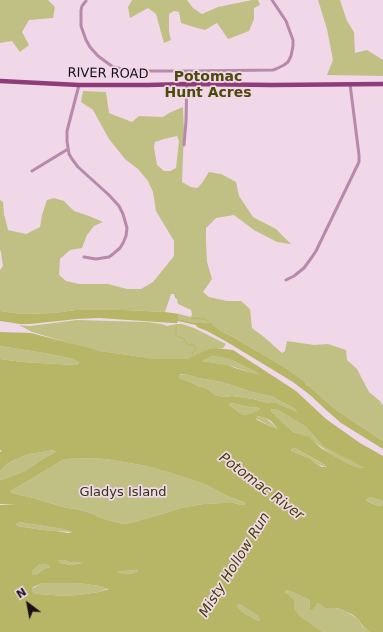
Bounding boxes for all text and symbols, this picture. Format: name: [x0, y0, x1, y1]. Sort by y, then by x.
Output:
street label: RIVER ROAD: [67, 65, 149, 83]
district label: Potomac Hunt Acres: [164, 69, 252, 102]
water label: Potomac River: [215, 450, 307, 524]
park label: Gladys Island: [79, 485, 167, 501]
water label: Misty Hollow Run: [196, 510, 274, 620]
north arrow: [8, 584, 48, 624]
text: N: [14, 585, 29, 601]

